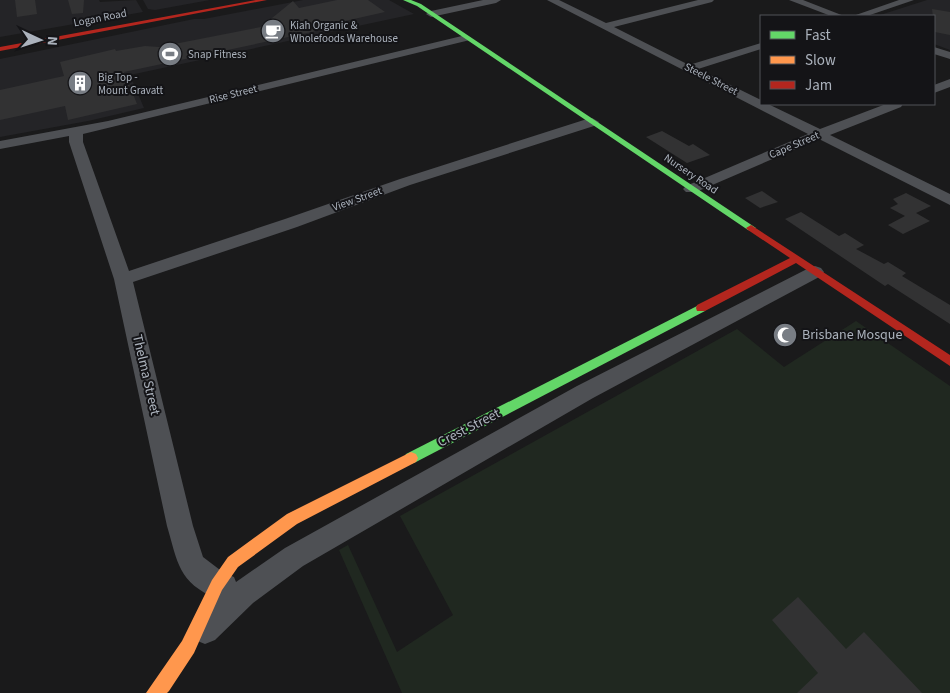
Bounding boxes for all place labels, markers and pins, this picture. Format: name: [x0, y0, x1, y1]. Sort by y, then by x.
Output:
cafe icon: Kiah Organic & Wholefoods Warehouse: [260, 18, 286, 44]
place label: Kiah Organic & Wholefoods Warehouse: [290, 18, 398, 46]
sports icon: Snap Fitness: [157, 41, 183, 67]
place label: Snap Fitness: [188, 47, 247, 62]
building icon: Big Top - Mount Gravatt: [67, 70, 93, 96]
place label: Big Top - Mount Gravatt: [98, 70, 164, 98]
mosque icon: Brisbane Mosque: [772, 322, 798, 348]
place label: Brisbane Mosque: [802, 325, 902, 345]

